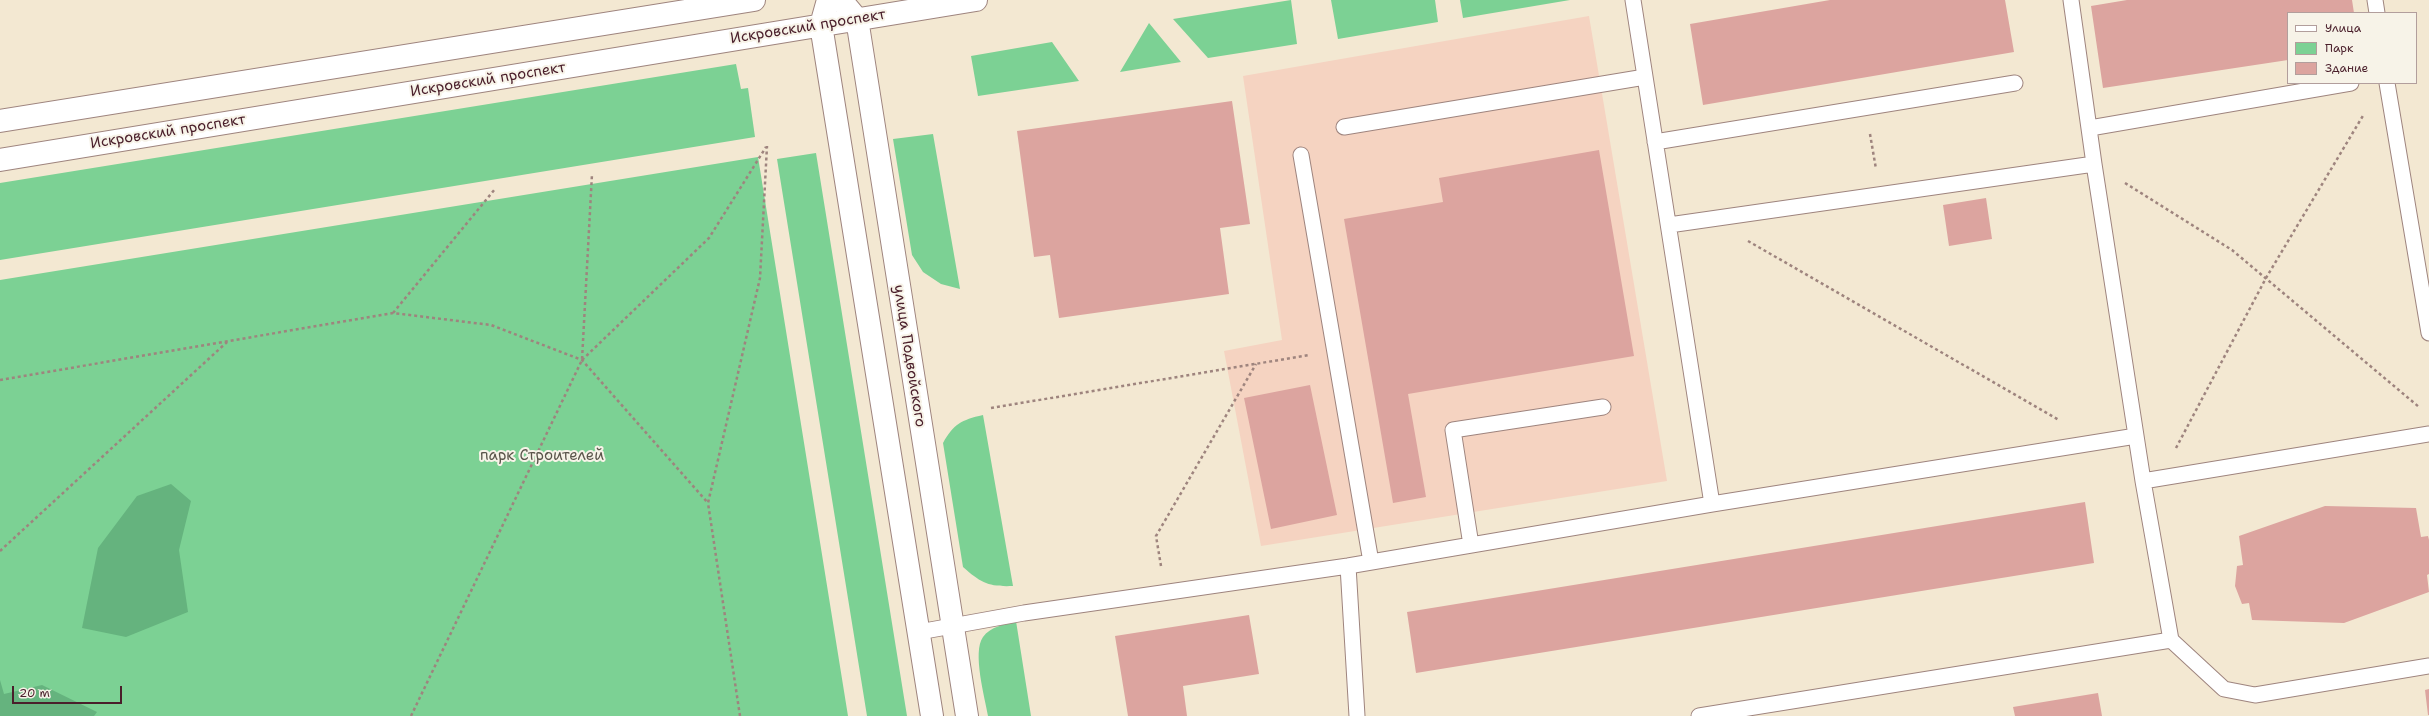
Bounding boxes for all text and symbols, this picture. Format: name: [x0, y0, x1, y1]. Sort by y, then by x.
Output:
street label: Искровский проспект: [729, 6, 887, 48]
legend: [2287, 12, 2417, 84]
text: Улица: [2325, 20, 2361, 36]
text: Парк: [2325, 40, 2353, 56]
street label: Искровский проспект: [409, 59, 567, 101]
text: Здание: [2325, 60, 2368, 76]
street label: Искровский проспект: [89, 111, 247, 153]
street label: улица Подвойского: [889, 284, 929, 428]
park label: парк Строителей: [480, 447, 604, 465]
scale bar: [14, 678, 124, 704]
text: 20 m: [19, 685, 50, 701]

